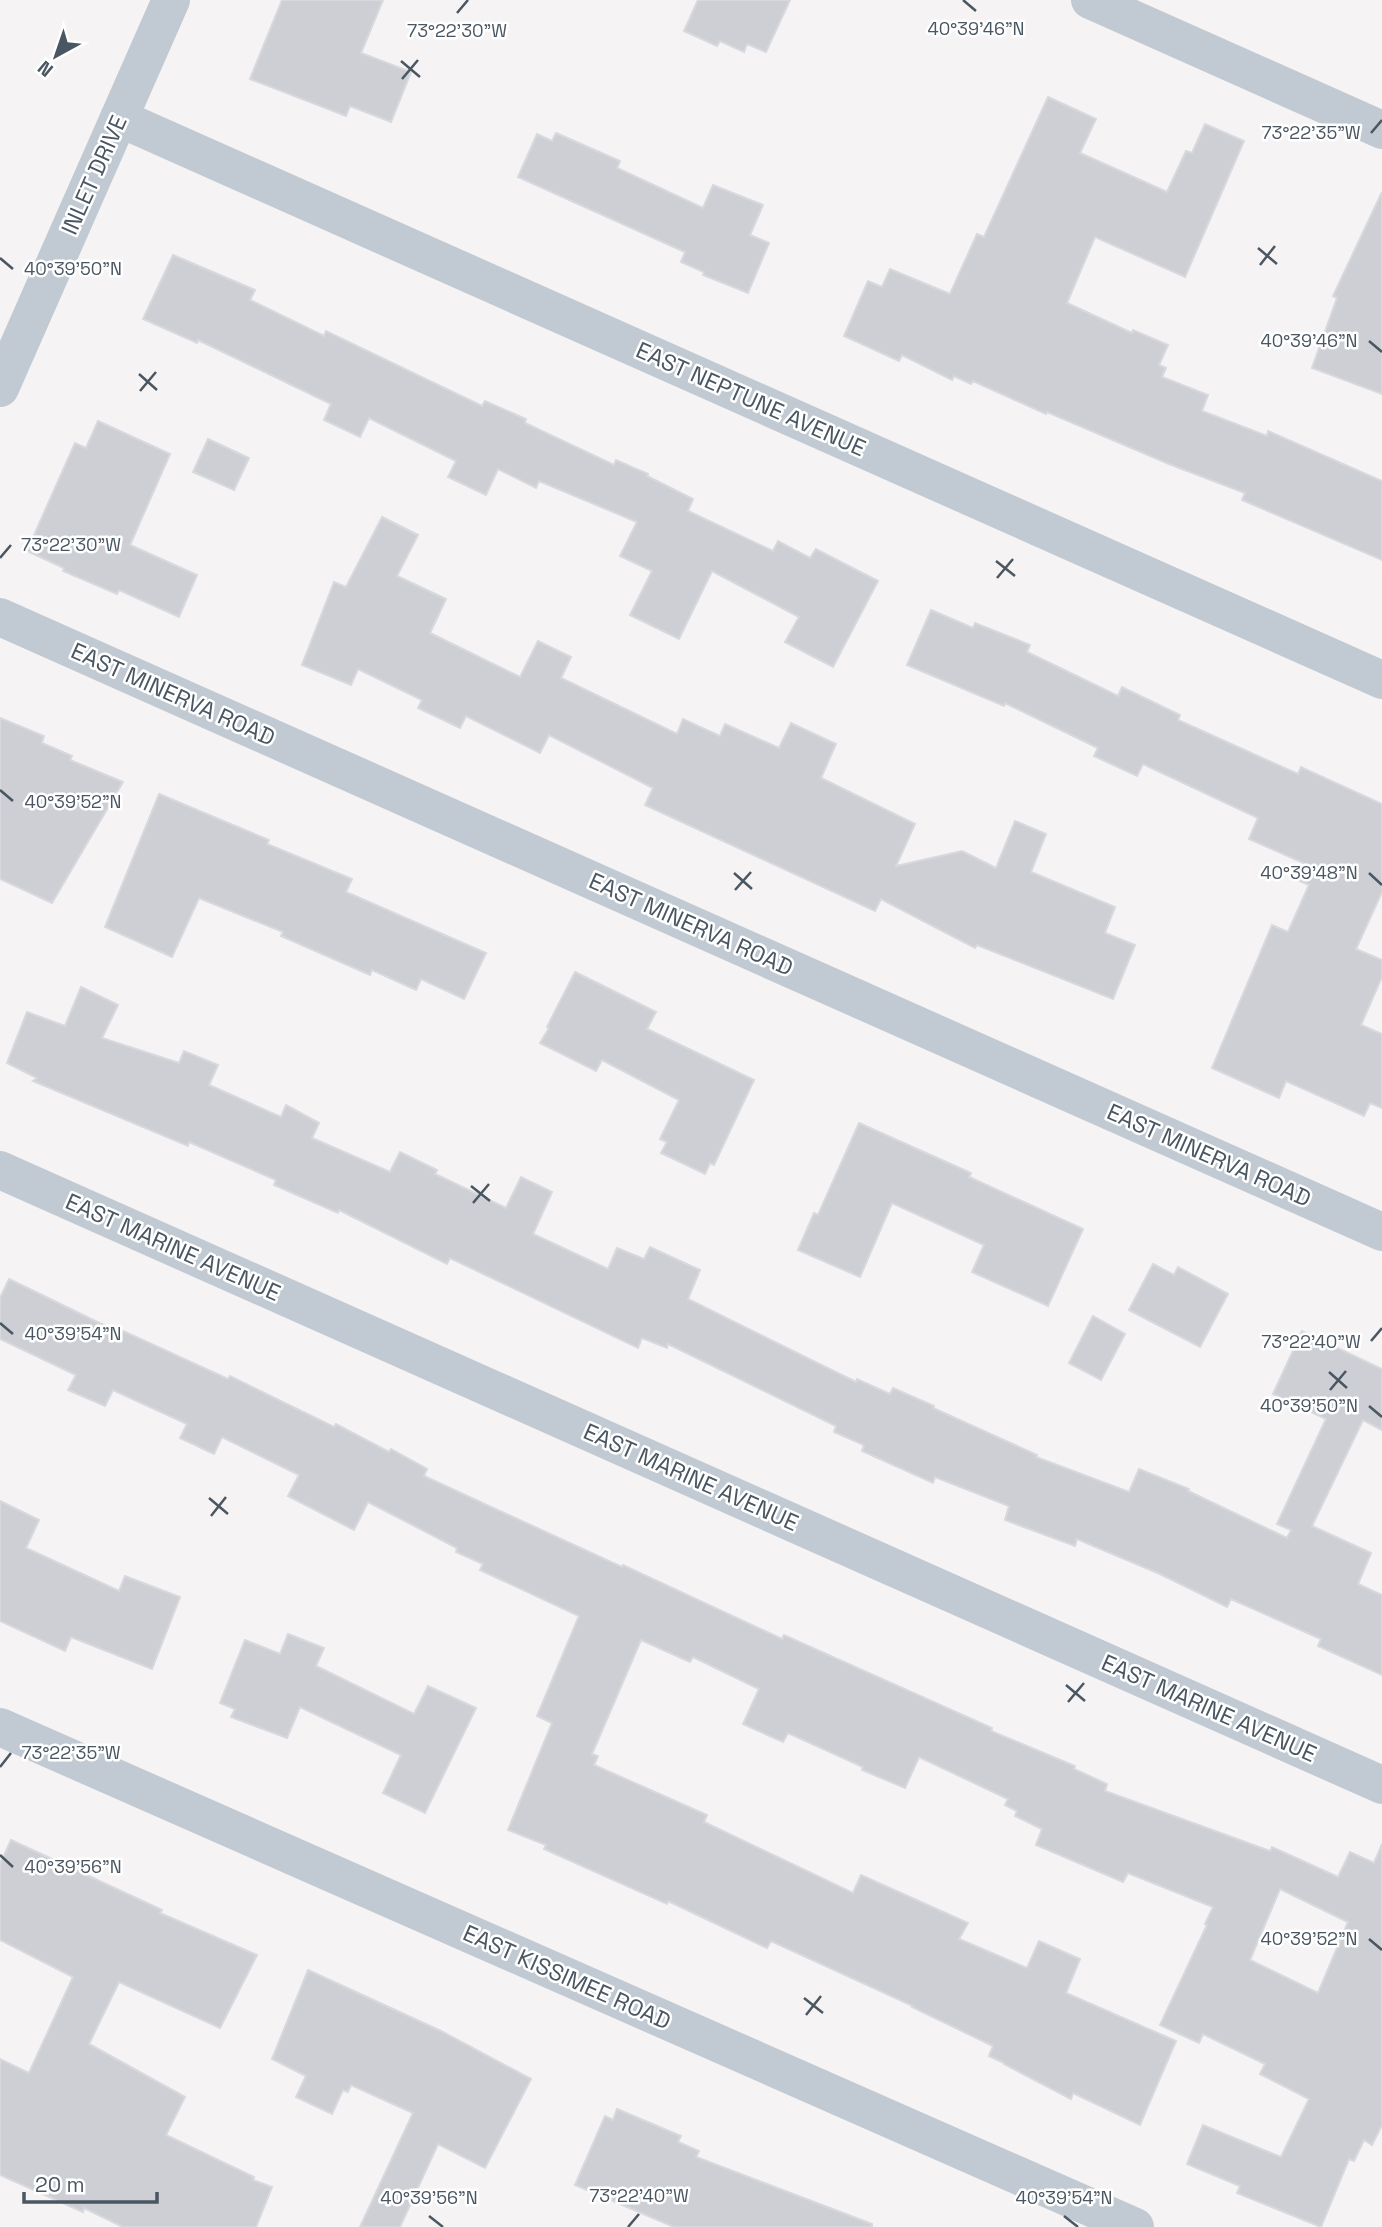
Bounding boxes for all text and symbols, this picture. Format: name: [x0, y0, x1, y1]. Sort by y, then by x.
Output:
text: 40°39'46"N: [927, 17, 1025, 40]
text: 73°22'30"W: [407, 19, 507, 42]
north arrow: [21, 21, 91, 91]
text: N: [32, 55, 58, 82]
street label: INLET DRIVE: [54, 111, 134, 239]
text: 73°22'35"W: [1261, 121, 1361, 144]
text: 40°39'50"N: [24, 257, 122, 280]
text: 40°39'46"N: [1260, 329, 1358, 352]
street label: EAST NEPTUNE AVENUE: [631, 335, 871, 463]
text: 73°22'30"W: [21, 533, 121, 556]
street label: EAST MINERVA ROAD: [66, 636, 280, 752]
text: 40°39'52"N: [24, 790, 122, 813]
text: 40°39'48"N: [1260, 861, 1358, 884]
street label: EAST MINERVA ROAD: [584, 866, 798, 982]
street label: EAST MINERVA ROAD: [1102, 1097, 1316, 1213]
street label: EAST MARINE AVENUE: [61, 1186, 285, 1308]
text: 40°39'54"N: [24, 1322, 122, 1345]
text: 73°22'40"W: [1261, 1330, 1361, 1353]
text: 40°39'50"N: [1260, 1394, 1358, 1417]
street label: EAST MARINE AVENUE: [579, 1416, 803, 1538]
street label: EAST MARINE AVENUE: [1097, 1647, 1321, 1769]
text: 73°22'35"W: [21, 1741, 121, 1764]
text: 40°39'56"N: [24, 1855, 122, 1878]
street label: EAST KISSIMEE ROAD: [458, 1918, 676, 2036]
text: 40°39'52"N: [1260, 1927, 1358, 1950]
scale bar: [24, 2160, 158, 2204]
text: 20 m: [35, 2171, 85, 2198]
text: 73°22'40"W: [589, 2184, 689, 2207]
text: 40°39'56"N: [380, 2186, 478, 2209]
text: 40°39'54"N: [1015, 2186, 1113, 2209]

